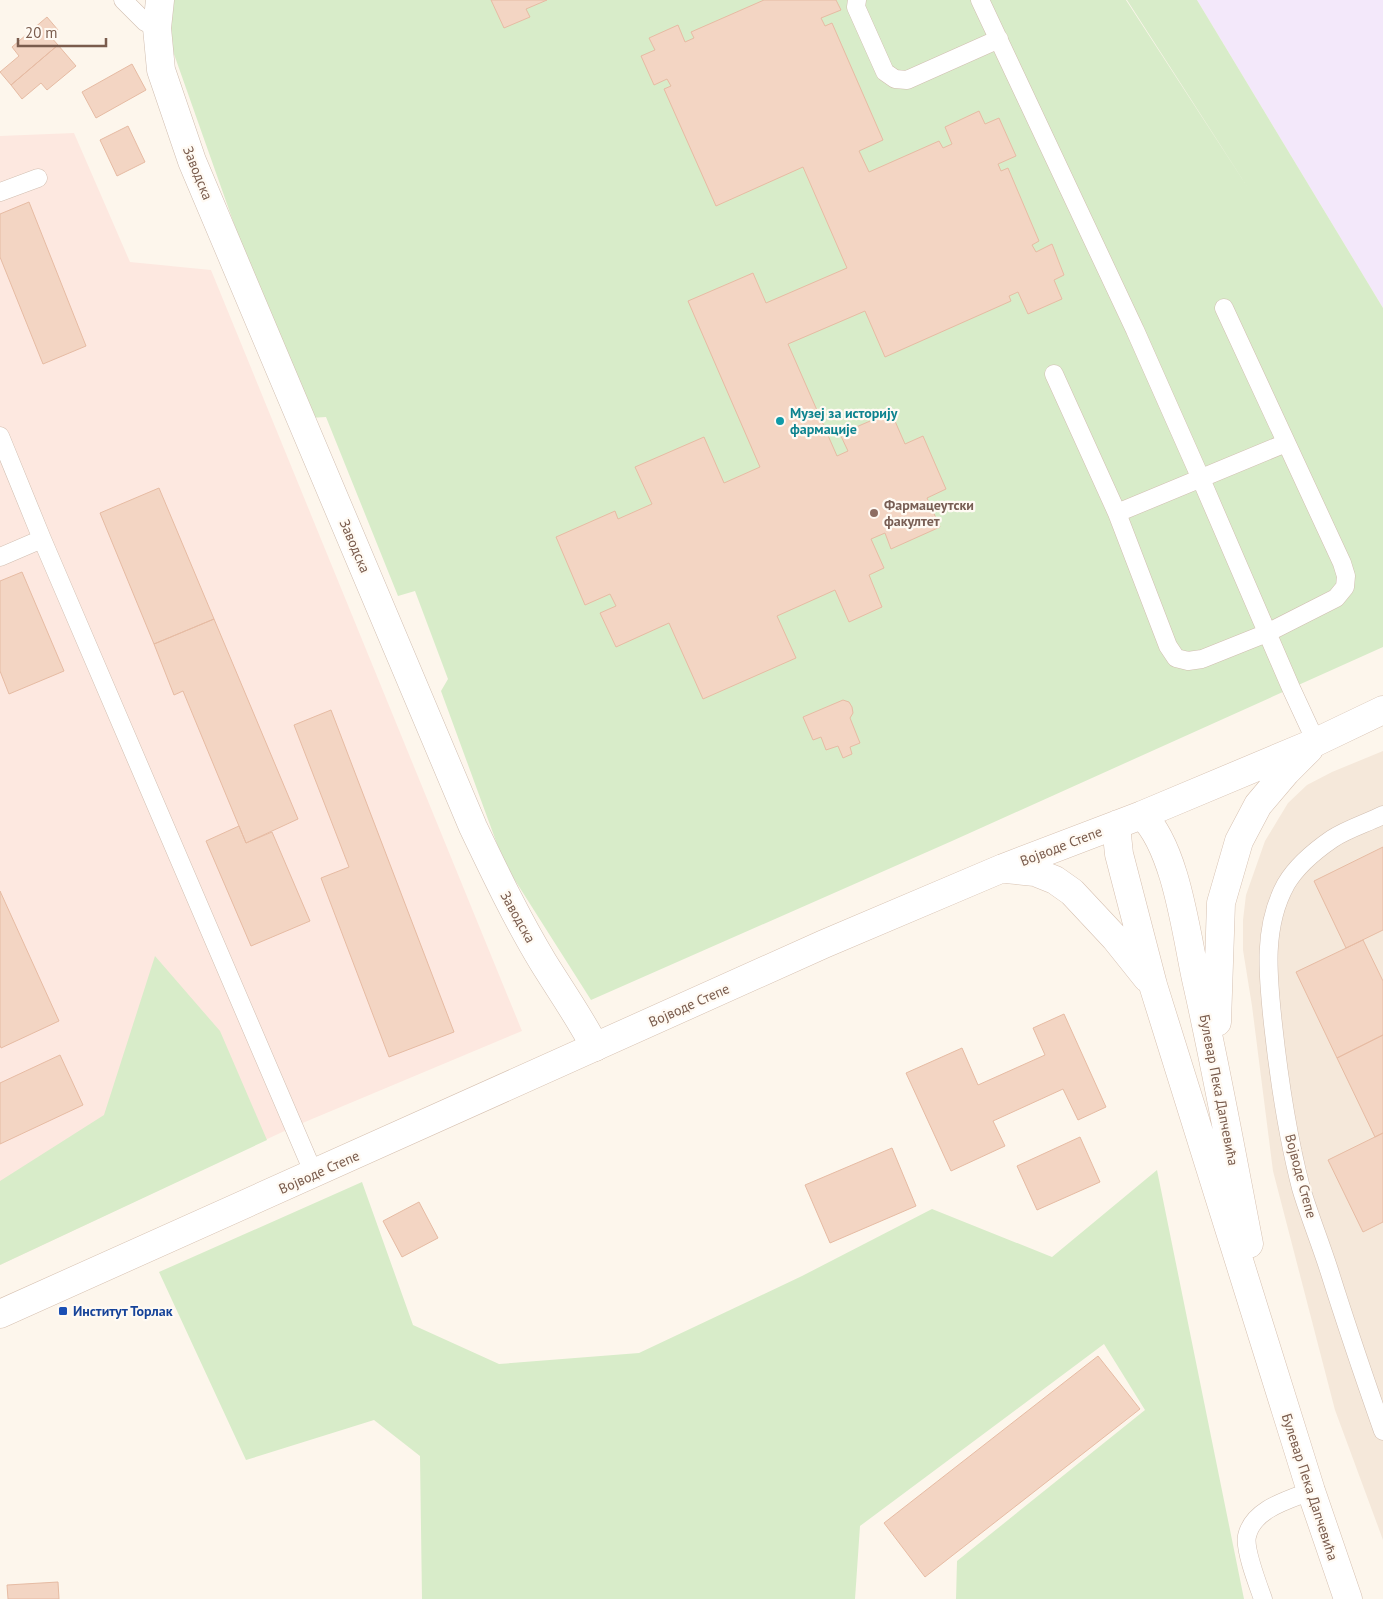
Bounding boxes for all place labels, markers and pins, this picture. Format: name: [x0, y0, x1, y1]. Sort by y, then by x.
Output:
place label: Музеј за историју фармације: [790, 404, 898, 438]
marker: Музеј за историју фармације: [774, 415, 786, 427]
place label: Фармацеутски факултет: [884, 496, 974, 530]
marker: Фармацеутски факултет: [868, 507, 880, 519]
place label: Институт Торлак: [73, 1302, 173, 1320]
marker: Институт Торлак: [57, 1305, 69, 1317]

